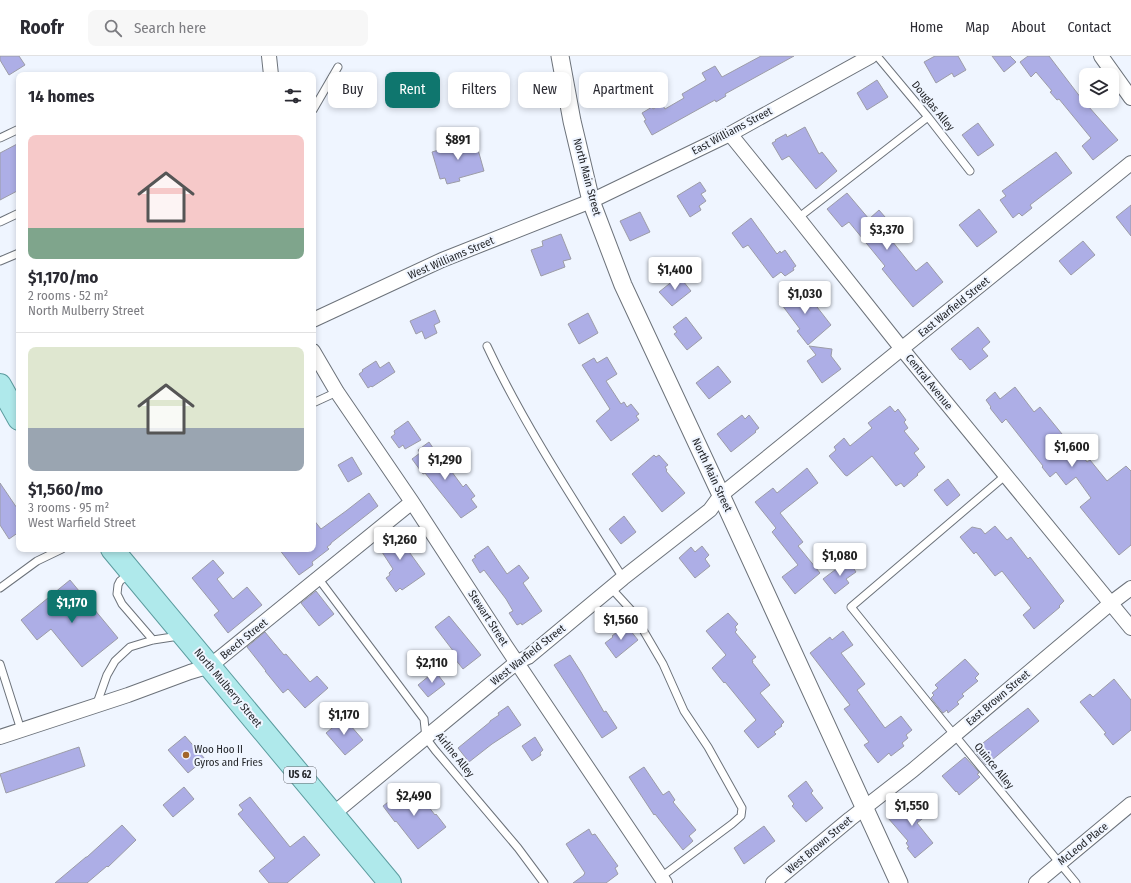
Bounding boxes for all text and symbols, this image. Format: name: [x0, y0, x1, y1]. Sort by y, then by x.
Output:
search box: [88, 10, 368, 46]
text: Roofr: [20, 16, 64, 39]
icon: search: [102, 17, 124, 39]
text: Search here: [134, 19, 206, 37]
text: Home: [910, 19, 943, 36]
text: Map: [965, 19, 989, 36]
text: About: [1011, 19, 1046, 36]
text: Contact: [1068, 19, 1111, 36]
map controls: [1079, 68, 1119, 108]
button: layers: [1079, 68, 1119, 108]
chip: Buy: [328, 72, 377, 108]
chip: Rent: [385, 72, 440, 108]
chip: Filters: [448, 72, 510, 108]
chip: New: [518, 72, 571, 108]
chip: Apartment: [579, 72, 668, 108]
street label: Douglas Alley: [909, 78, 957, 134]
icon: filters: [282, 85, 304, 107]
text: 14 homes: [28, 86, 95, 107]
street label: East Williams Street: [690, 104, 775, 158]
pin: $891: [434, 127, 482, 161]
text: $891: [445, 132, 471, 147]
street label: North Main Street: [570, 137, 604, 218]
icon: home: [130, 161, 202, 233]
pin: $3,370: [854, 217, 920, 251]
text: $3,370: [870, 222, 904, 237]
street label: West Williams Street: [406, 234, 496, 282]
pin: $1,400: [642, 257, 708, 291]
text: $1,400: [657, 262, 693, 277]
text: $1,170/mo: [28, 267, 98, 288]
street label: East Warfield Street: [916, 274, 993, 340]
pin: $1,030: [772, 281, 838, 315]
text: $1,030: [788, 286, 822, 301]
text: 2 rooms · 52 m²: [28, 288, 108, 303]
text: North Mulberry Street: [28, 303, 144, 318]
street label: Central Avenue: [903, 352, 955, 412]
icon: home: [130, 373, 202, 445]
pin: $1,600: [1039, 434, 1105, 468]
street label: North Main Street: [689, 436, 735, 514]
text: $1,600: [1054, 439, 1090, 454]
pin: $1,290: [412, 447, 478, 481]
text: $1,290: [428, 452, 462, 467]
text: $1,560/mo: [28, 479, 103, 500]
text: 3 rooms · 95 m²: [28, 500, 109, 515]
text: West Warfield Street: [28, 515, 136, 530]
pin: $1,260: [367, 527, 433, 561]
text: $1,260: [383, 532, 417, 547]
pin: $1,080: [807, 543, 873, 577]
text: $1,080: [822, 548, 858, 563]
street label: Stewart Street: [465, 588, 511, 649]
pin: $1,170: [39, 590, 105, 624]
text: $1,170: [56, 595, 88, 610]
pin: $1,560: [588, 607, 654, 641]
text: $1,560: [604, 612, 638, 627]
street label: Beech Street: [218, 616, 271, 662]
street label: West Warfield Street: [488, 622, 568, 688]
street label: North Mulberry Street: [191, 646, 265, 730]
pin: $2,110: [399, 650, 465, 684]
text: $2,110: [416, 655, 448, 670]
street label: East Brown Street: [963, 667, 1033, 728]
pin: $1,170: [311, 702, 377, 736]
text: $1,170: [328, 707, 360, 722]
street label: Airline Alley: [433, 730, 477, 780]
street label: Quince Alley: [971, 740, 1017, 792]
place label: Woo Hoo II Gyros and Fries: [194, 743, 263, 769]
marker: Woo Hoo II Gyros and Fries: [181, 750, 191, 760]
road number: US 62: [284, 767, 316, 783]
pin: $2,490: [381, 783, 447, 817]
text: $2,490: [396, 788, 432, 803]
pin: $1,550: [879, 793, 945, 827]
text: $1,550: [895, 798, 929, 813]
street label: West Brown Street: [783, 813, 855, 876]
street label: McLeod Place: [1055, 820, 1111, 868]

